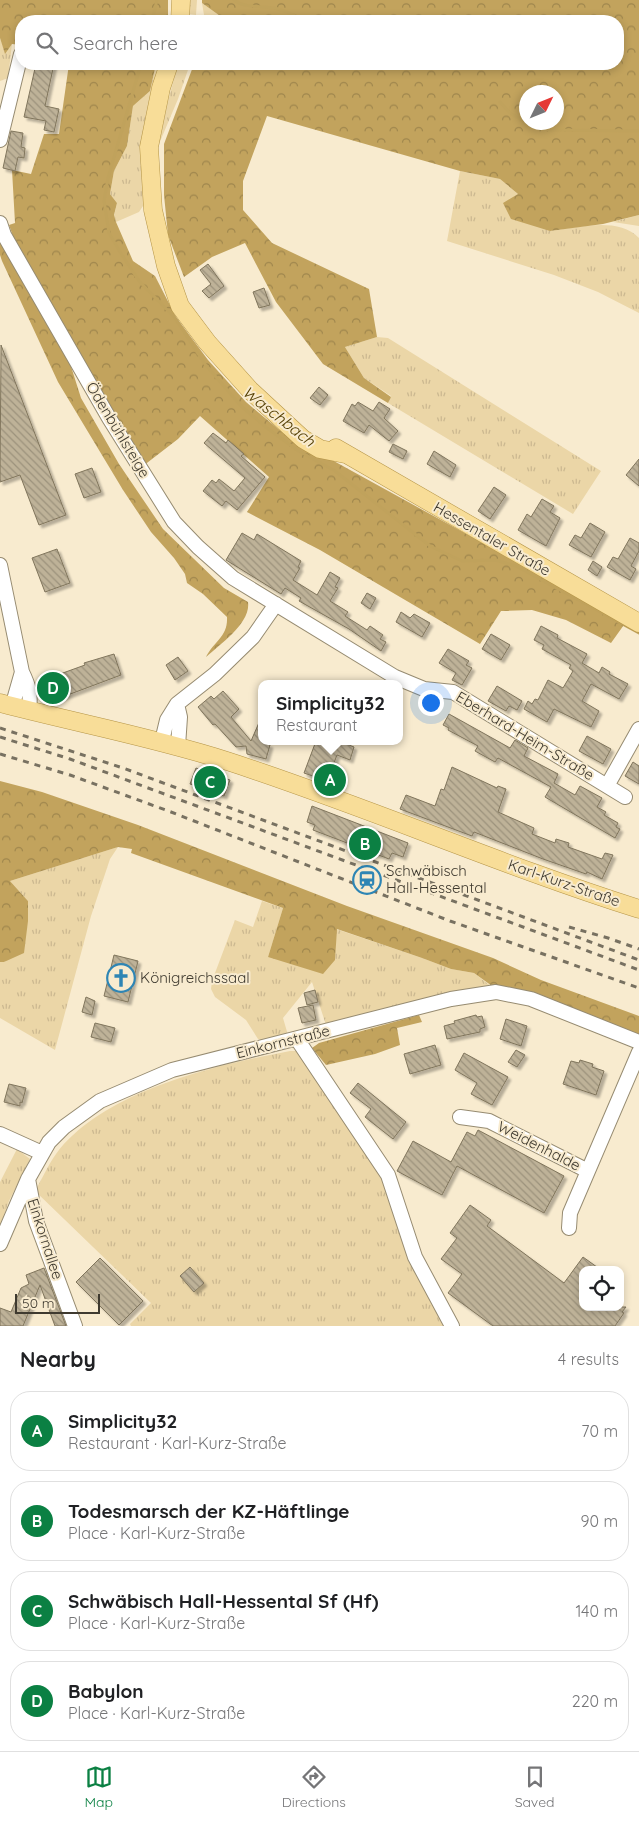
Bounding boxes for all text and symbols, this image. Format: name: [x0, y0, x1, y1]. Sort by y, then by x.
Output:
search box: [15, 15, 624, 70]
icon: search: [33, 29, 61, 57]
text: Search here: [73, 31, 178, 55]
north arrow: [519, 85, 564, 130]
street label: Ödenbühlsteige: [82, 378, 155, 481]
water label: Waschbach: [239, 381, 320, 451]
street label: Hessentaler Straße: [430, 497, 554, 580]
pin: D: [37, 669, 69, 707]
popup: [258, 680, 403, 745]
street label: Eberhard-Heim-Straße: [453, 687, 598, 784]
your location: [418, 690, 444, 716]
text: Simplicity32: [276, 691, 385, 715]
text: Restaurant: [276, 715, 357, 735]
pin: A: [314, 761, 346, 799]
pin: C: [194, 763, 226, 801]
pin: B: [349, 825, 381, 863]
street label: Karl-Kurz-Straße: [506, 854, 623, 911]
place label: Schwäbisch Hall-Hessental: [386, 861, 487, 897]
station icon: Schwäbisch Hall-Hessental: [352, 865, 382, 895]
church icon: Königreichssaal: [106, 963, 136, 993]
place label: Königreichssaal: [140, 968, 250, 987]
street label: Einkornstraße: [234, 1021, 332, 1062]
street label: Weidenhalde: [495, 1117, 584, 1175]
street label: Einkornallee: [23, 1196, 68, 1282]
map controls: [579, 1266, 624, 1311]
button: locate: [579, 1266, 624, 1311]
scale bar: [15, 1291, 100, 1314]
text: 50 m: [22, 1294, 55, 1312]
text: Nearby: [20, 1346, 96, 1372]
text: 4 results: [558, 1349, 619, 1369]
text: Simplicity32: [68, 1409, 177, 1433]
text: A: [32, 1421, 42, 1441]
text: 70 m: [581, 1421, 618, 1441]
text: Restaurant · Karl-Kurz-Straße: [68, 1433, 287, 1453]
text: Todesmarsch der KZ-Häftlinge: [68, 1499, 350, 1523]
text: B: [32, 1511, 42, 1531]
text: 90 m: [581, 1511, 618, 1531]
text: Place · Karl-Kurz-Straße: [68, 1523, 245, 1543]
text: Schwäbisch Hall-Hessental Sf (Hf): [68, 1589, 379, 1613]
text: C: [32, 1601, 42, 1621]
text: 140 m: [575, 1601, 618, 1621]
text: Place · Karl-Kurz-Straße: [68, 1613, 245, 1633]
text: Babylon: [68, 1679, 144, 1703]
text: D: [31, 1691, 43, 1711]
text: 220 m: [572, 1691, 618, 1711]
text: Place · Karl-Kurz-Straße: [68, 1703, 245, 1723]
tab: Map: [84, 1763, 113, 1811]
tab: Directions: [282, 1763, 346, 1811]
tab: Saved: [515, 1763, 555, 1811]

